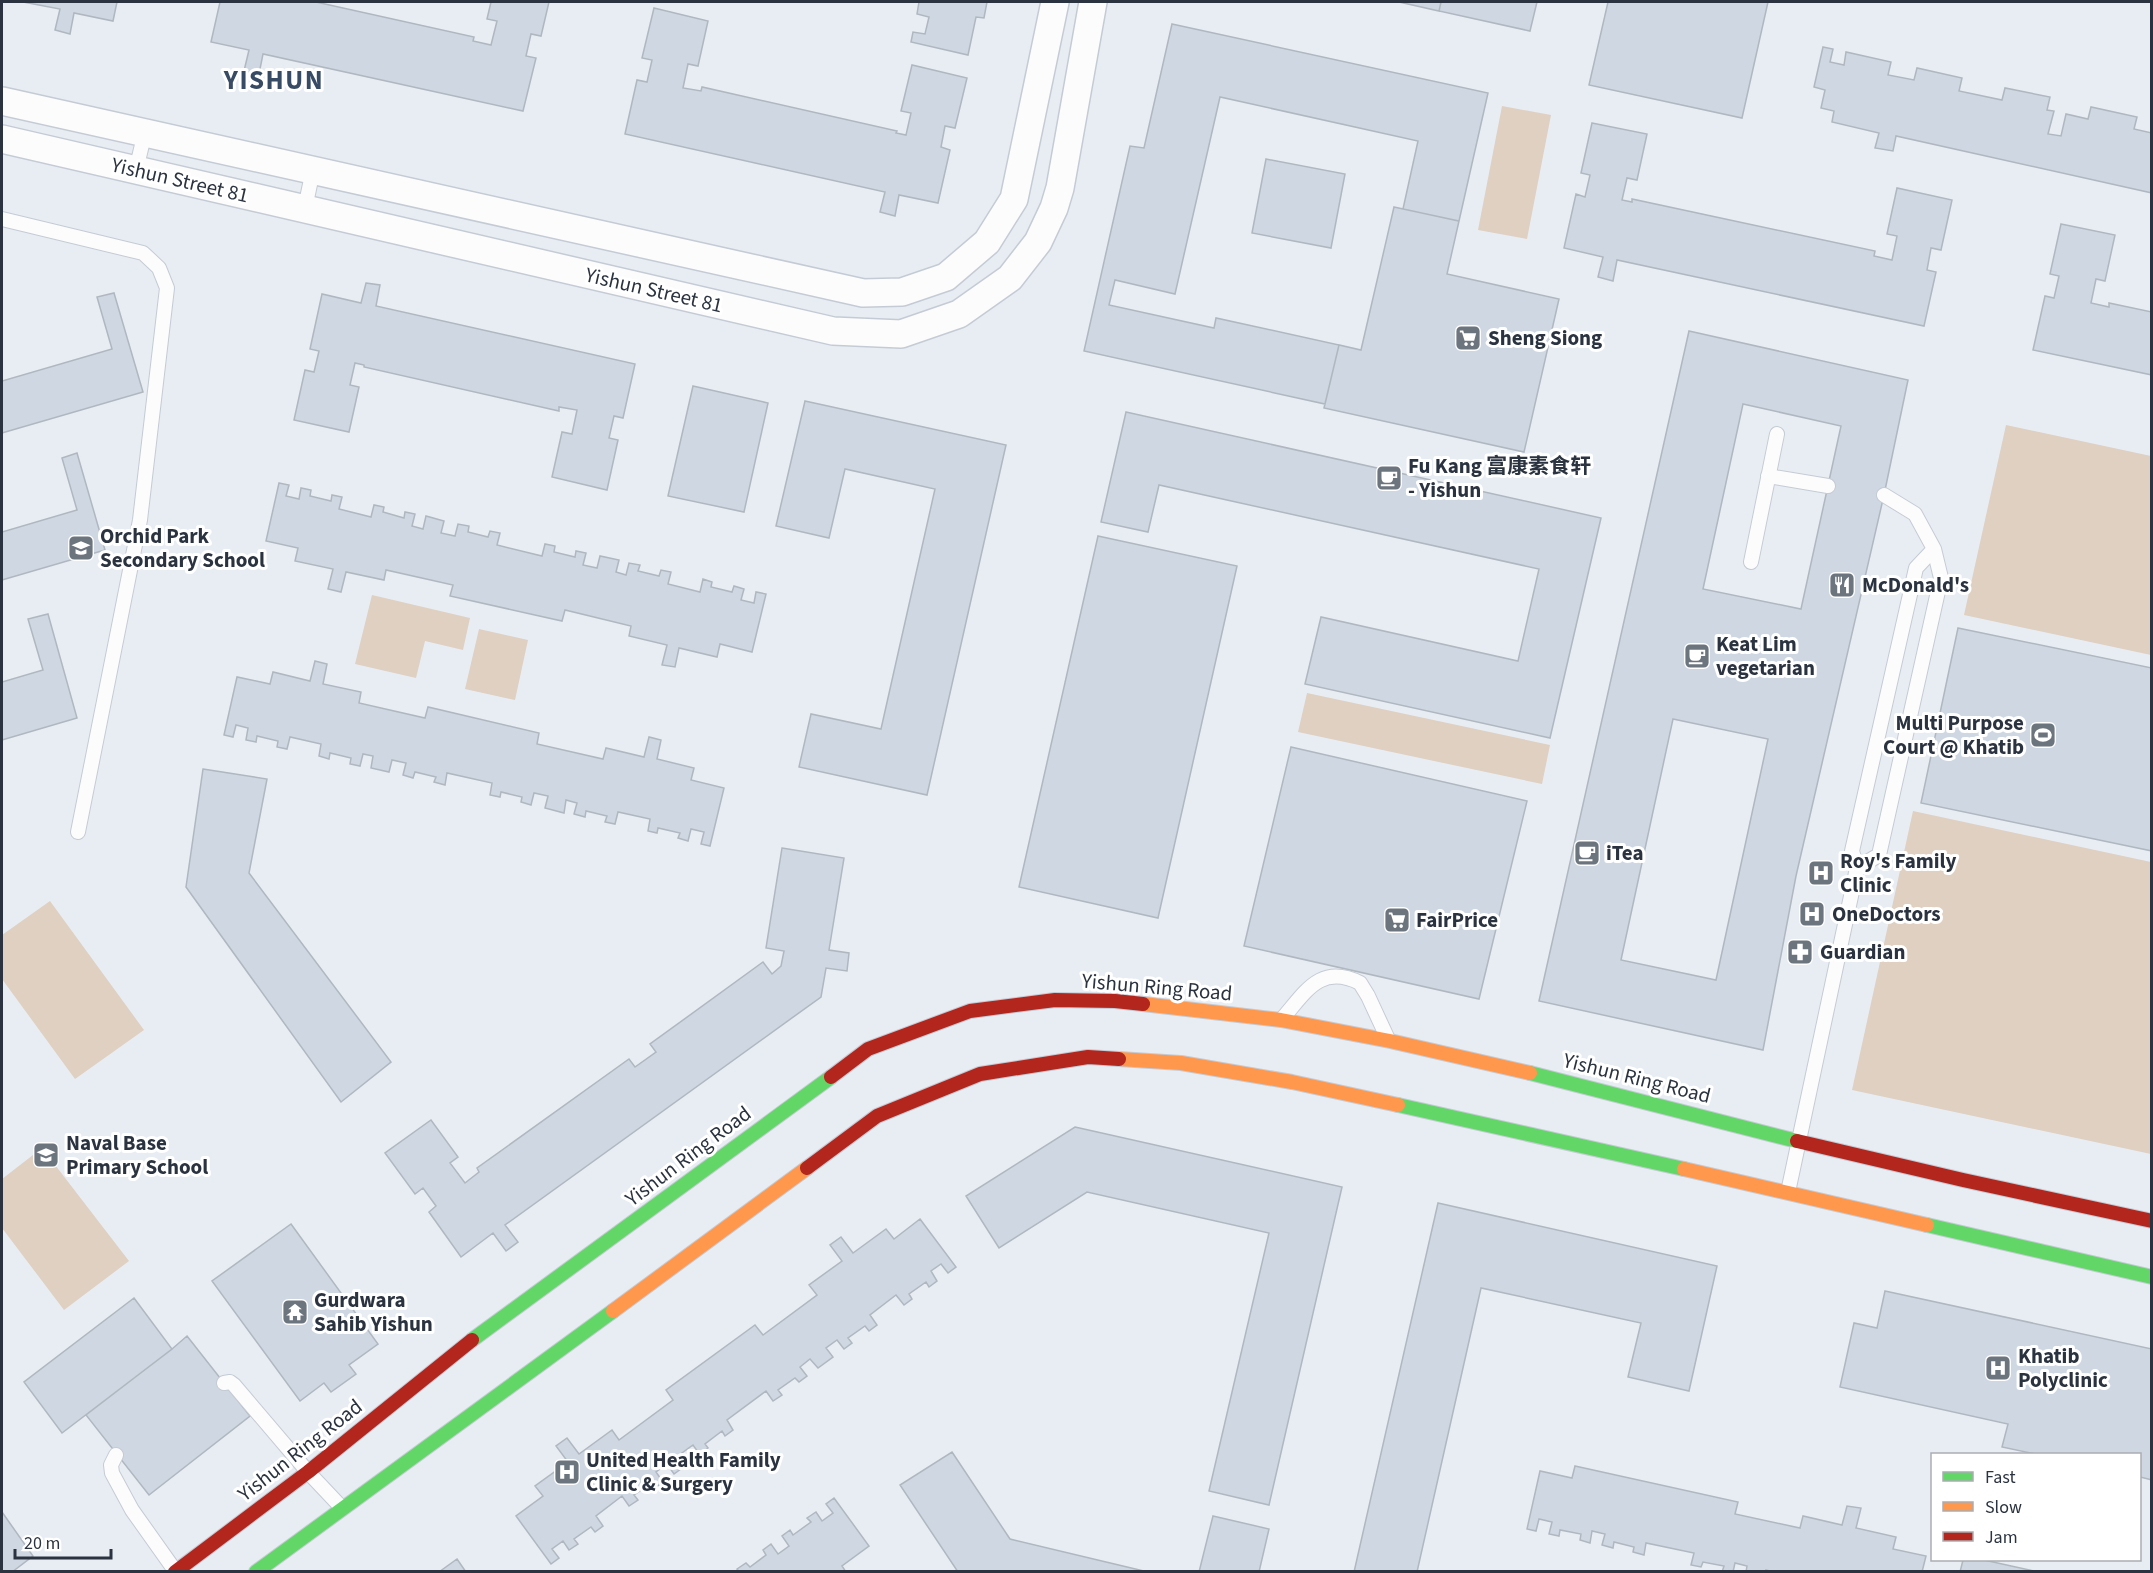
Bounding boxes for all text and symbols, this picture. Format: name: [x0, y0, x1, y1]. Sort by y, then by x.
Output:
district label: YISHUN: [223, 61, 324, 100]
street label: Yishun Street 81: [107, 149, 252, 210]
street label: Yishun Street 81: [581, 259, 726, 320]
supermarket icon: Sheng Siong: [1453, 323, 1483, 353]
place label: Sheng Siong: [1488, 323, 1602, 353]
place label: Fu Kang 富康素食轩 - Yishun: [1408, 451, 1591, 505]
cafe icon: Fu Kang 富康素食轩 - Yishun: [1374, 463, 1404, 493]
place label: Orchid Park Secondary School: [100, 521, 265, 575]
school or university icon: Orchid Park Secondary School: [66, 533, 96, 563]
restaurant icon: McDonald's: [1827, 570, 1857, 600]
place label: McDonald's: [1862, 570, 1969, 600]
place label: Keat Lim vegetarian: [1716, 629, 1815, 683]
cafe icon: Keat Lim vegetarian: [1682, 641, 1712, 671]
place label: Multi Purpose Court @ Khatib: [1883, 708, 2024, 762]
sports icon: Multi Purpose Court @ Khatib: [2028, 720, 2058, 750]
cafe icon: iTea: [1572, 838, 1602, 868]
place label: iTea: [1606, 838, 1644, 868]
place label: Roy's Family Clinic: [1840, 846, 1957, 900]
hospital icon: Roy's Family Clinic: [1806, 858, 1836, 888]
hospital icon: OneDoctors: [1797, 899, 1827, 929]
place label: OneDoctors: [1832, 899, 1941, 929]
supermarket icon: FairPrice: [1382, 905, 1412, 935]
place label: FairPrice: [1416, 905, 1498, 935]
pharmacy icon: Guardian: [1785, 937, 1815, 967]
place label: Guardian: [1820, 937, 1905, 967]
street label: Yishun Ring Road: [1080, 965, 1233, 1009]
street label: Yishun Ring Road: [1559, 1045, 1714, 1111]
street label: Yishun Ring Road: [618, 1099, 757, 1214]
place label: Naval Base Primary School: [66, 1128, 208, 1182]
school or university icon: Naval Base Primary School: [31, 1140, 61, 1170]
place label: Gurdwara Sahib Yishun: [314, 1285, 433, 1339]
temple icon: Gurdwara Sahib Yishun: [280, 1297, 310, 1327]
place label: Khatib Polyclinic: [2018, 1341, 2108, 1395]
hospital icon: Khatib Polyclinic: [1983, 1353, 2013, 1383]
street label: Yishun Ring Road: [231, 1392, 369, 1509]
place label: United Health Family Clinic & Surgery: [586, 1445, 781, 1499]
legend: [1931, 1453, 2141, 1561]
hospital icon: United Health Family Clinic & Surgery: [552, 1457, 582, 1487]
text: Fast: [1985, 1465, 2016, 1490]
text: Slow: [1985, 1495, 2022, 1520]
scale bar: [15, 1522, 111, 1560]
text: Jam: [1985, 1525, 2018, 1550]
text: 20 m: [24, 1531, 60, 1556]

